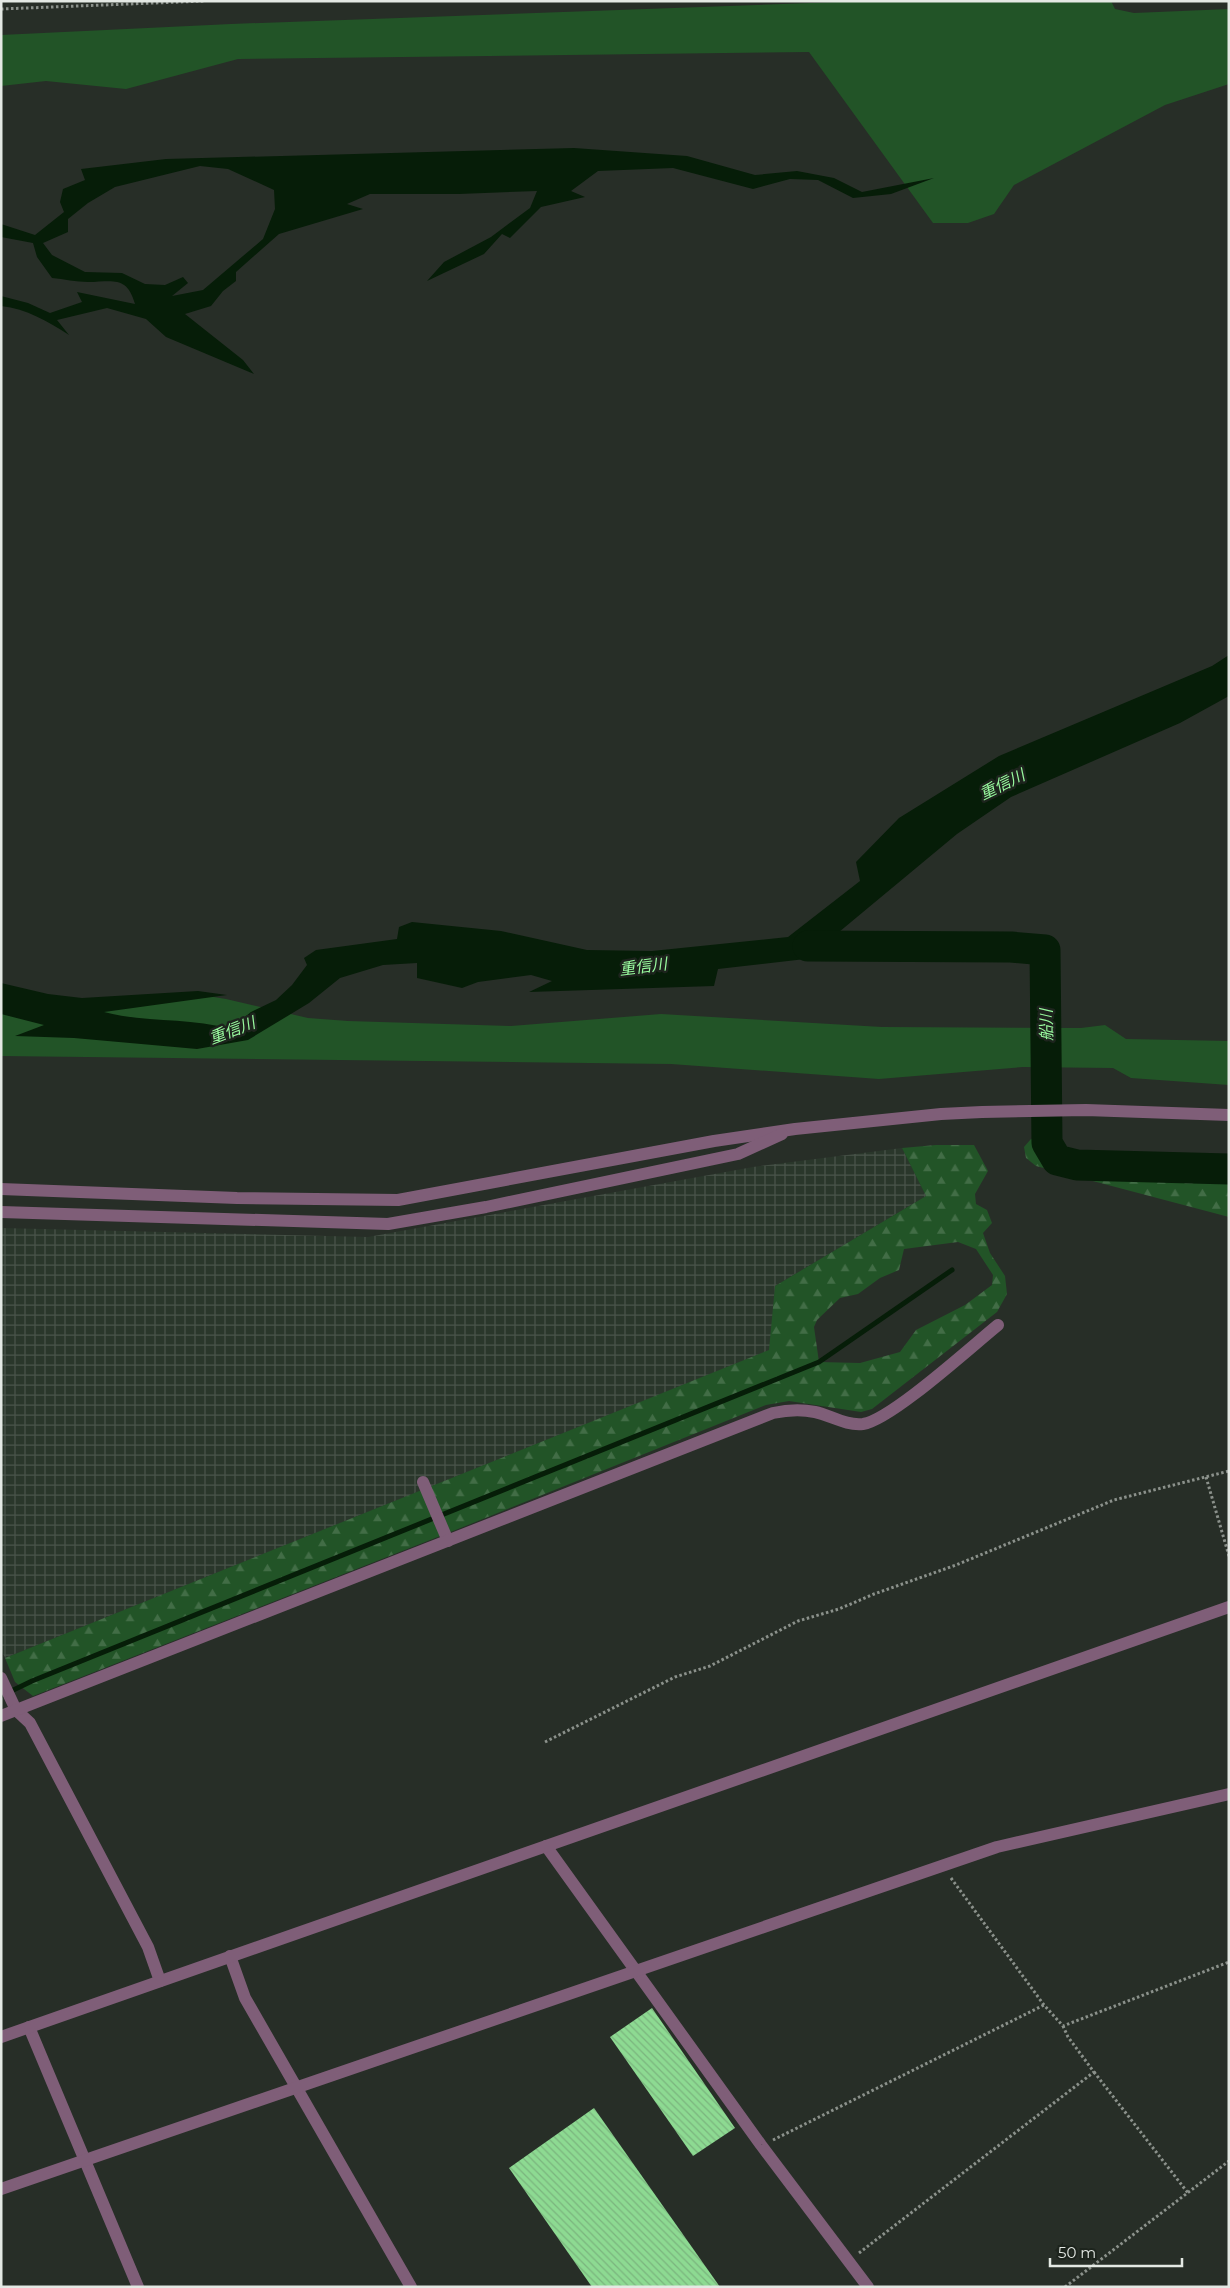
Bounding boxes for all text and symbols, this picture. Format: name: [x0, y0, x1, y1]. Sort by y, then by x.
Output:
water label: 重信川: [976, 765, 1030, 804]
water label: 重信川: [618, 954, 670, 979]
water label: 船川: [1037, 1007, 1056, 1041]
water label: 重信川: [206, 1012, 260, 1048]
scale bar: [1050, 2236, 1182, 2268]
text: 50 m: [1058, 2243, 1096, 2262]

